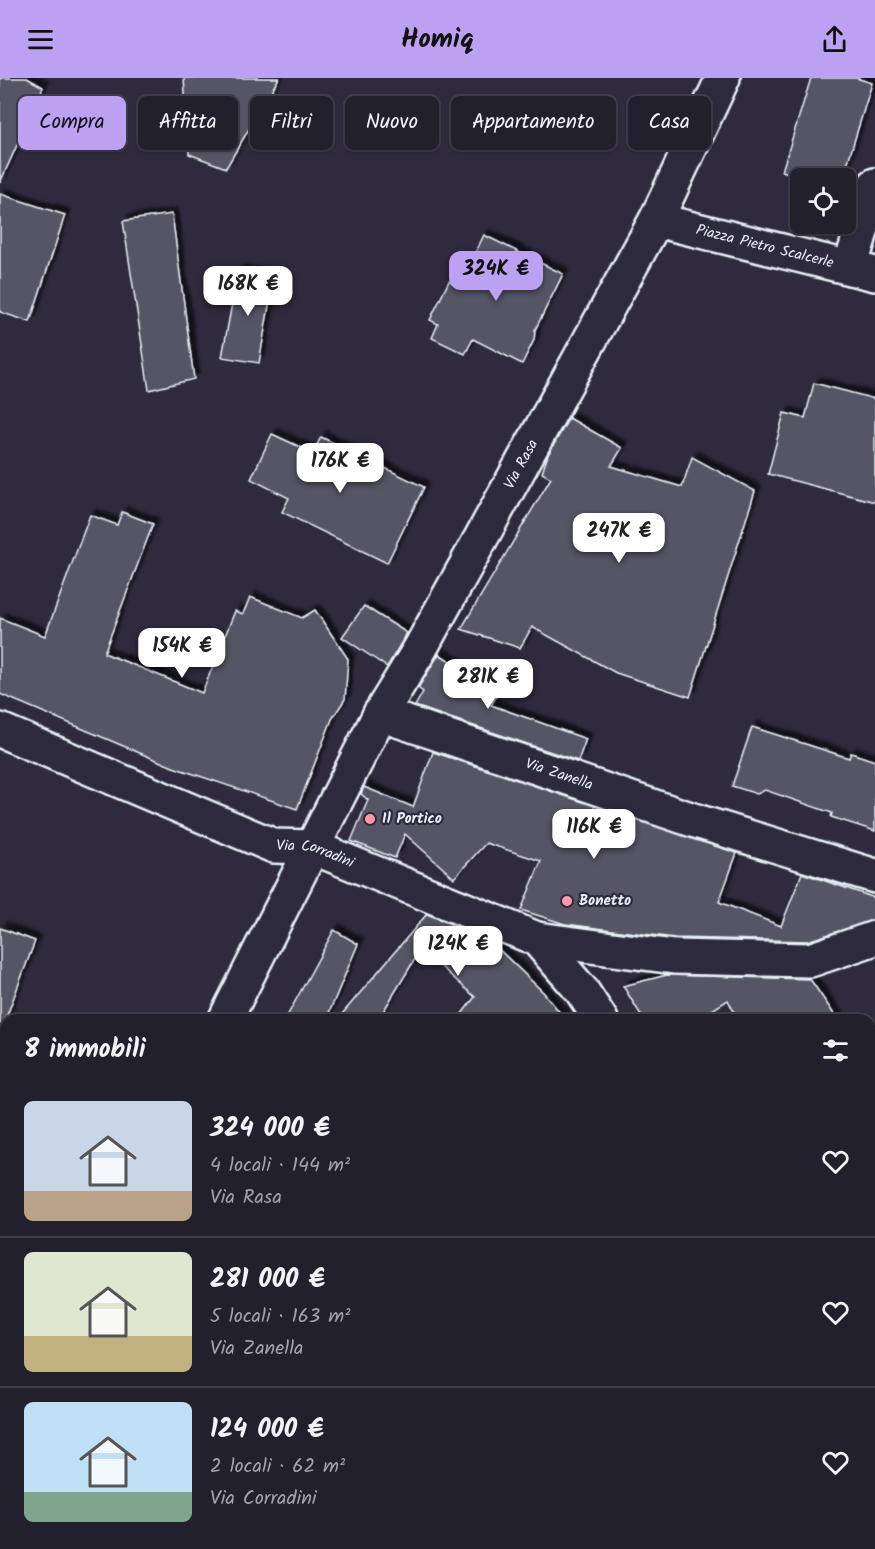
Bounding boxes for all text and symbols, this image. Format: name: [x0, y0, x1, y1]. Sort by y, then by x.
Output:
text: Homiq: [401, 18, 474, 61]
icon: menu: [24, 23, 57, 56]
icon: share: [818, 23, 851, 56]
chip: Compra: [18, 96, 126, 150]
chip: Affitta: [138, 96, 238, 150]
chip: Filtri: [250, 96, 333, 150]
chip: Nuovo: [345, 96, 439, 150]
chip: Appartamento: [451, 96, 616, 150]
chip: Casa: [628, 96, 711, 150]
map controls: [790, 168, 856, 234]
button: locate: [790, 168, 856, 234]
street label: Piazza Pietro Scalcerle: [693, 218, 836, 275]
pin: 324K €: [447, 251, 545, 302]
text: 324K €: [463, 254, 529, 286]
pin: 168K €: [199, 266, 297, 317]
text: 168K €: [217, 269, 279, 301]
street label: Via Rasa: [498, 435, 545, 494]
pin: 176K €: [291, 443, 389, 494]
text: 176K €: [311, 446, 369, 478]
pin: 247K €: [570, 513, 668, 564]
text: 247K €: [587, 516, 651, 548]
pin: 154K €: [133, 628, 231, 679]
text: 154K €: [152, 631, 212, 663]
pin: 281K €: [439, 659, 537, 710]
text: 281K €: [457, 662, 519, 694]
street label: Via Zanella: [522, 752, 596, 797]
place label: Il Portico: [382, 807, 442, 831]
pin: 116K €: [545, 809, 643, 860]
marker: Il Portico: [363, 812, 377, 826]
text: 116K €: [566, 812, 622, 844]
street label: Via Corradini: [276, 834, 359, 875]
place label: Bonetto: [579, 889, 631, 913]
marker: Bonetto: [560, 894, 574, 908]
pin: 124K €: [409, 926, 507, 977]
text: 124K €: [427, 929, 489, 961]
text: 8 immobili: [24, 1029, 146, 1071]
icon: filters: [819, 1034, 852, 1067]
text: 324 000 €: [210, 1108, 330, 1150]
icon: home: [72, 1125, 144, 1197]
icon: heart: [819, 1145, 852, 1178]
text: 4 locali · 144 m²: [210, 1150, 350, 1182]
text: Via Rasa: [210, 1182, 282, 1214]
text: 281 000 €: [210, 1259, 325, 1301]
icon: home: [72, 1276, 144, 1348]
icon: heart: [819, 1296, 852, 1329]
text: 5 locali · 163 m²: [210, 1301, 350, 1333]
text: Via Zanella: [210, 1333, 303, 1365]
text: 124 000 €: [210, 1409, 324, 1451]
icon: home: [72, 1426, 144, 1498]
icon: heart: [819, 1446, 852, 1479]
text: 2 locali · 62 m²: [210, 1451, 345, 1483]
text: Via Corradini: [210, 1483, 317, 1515]

